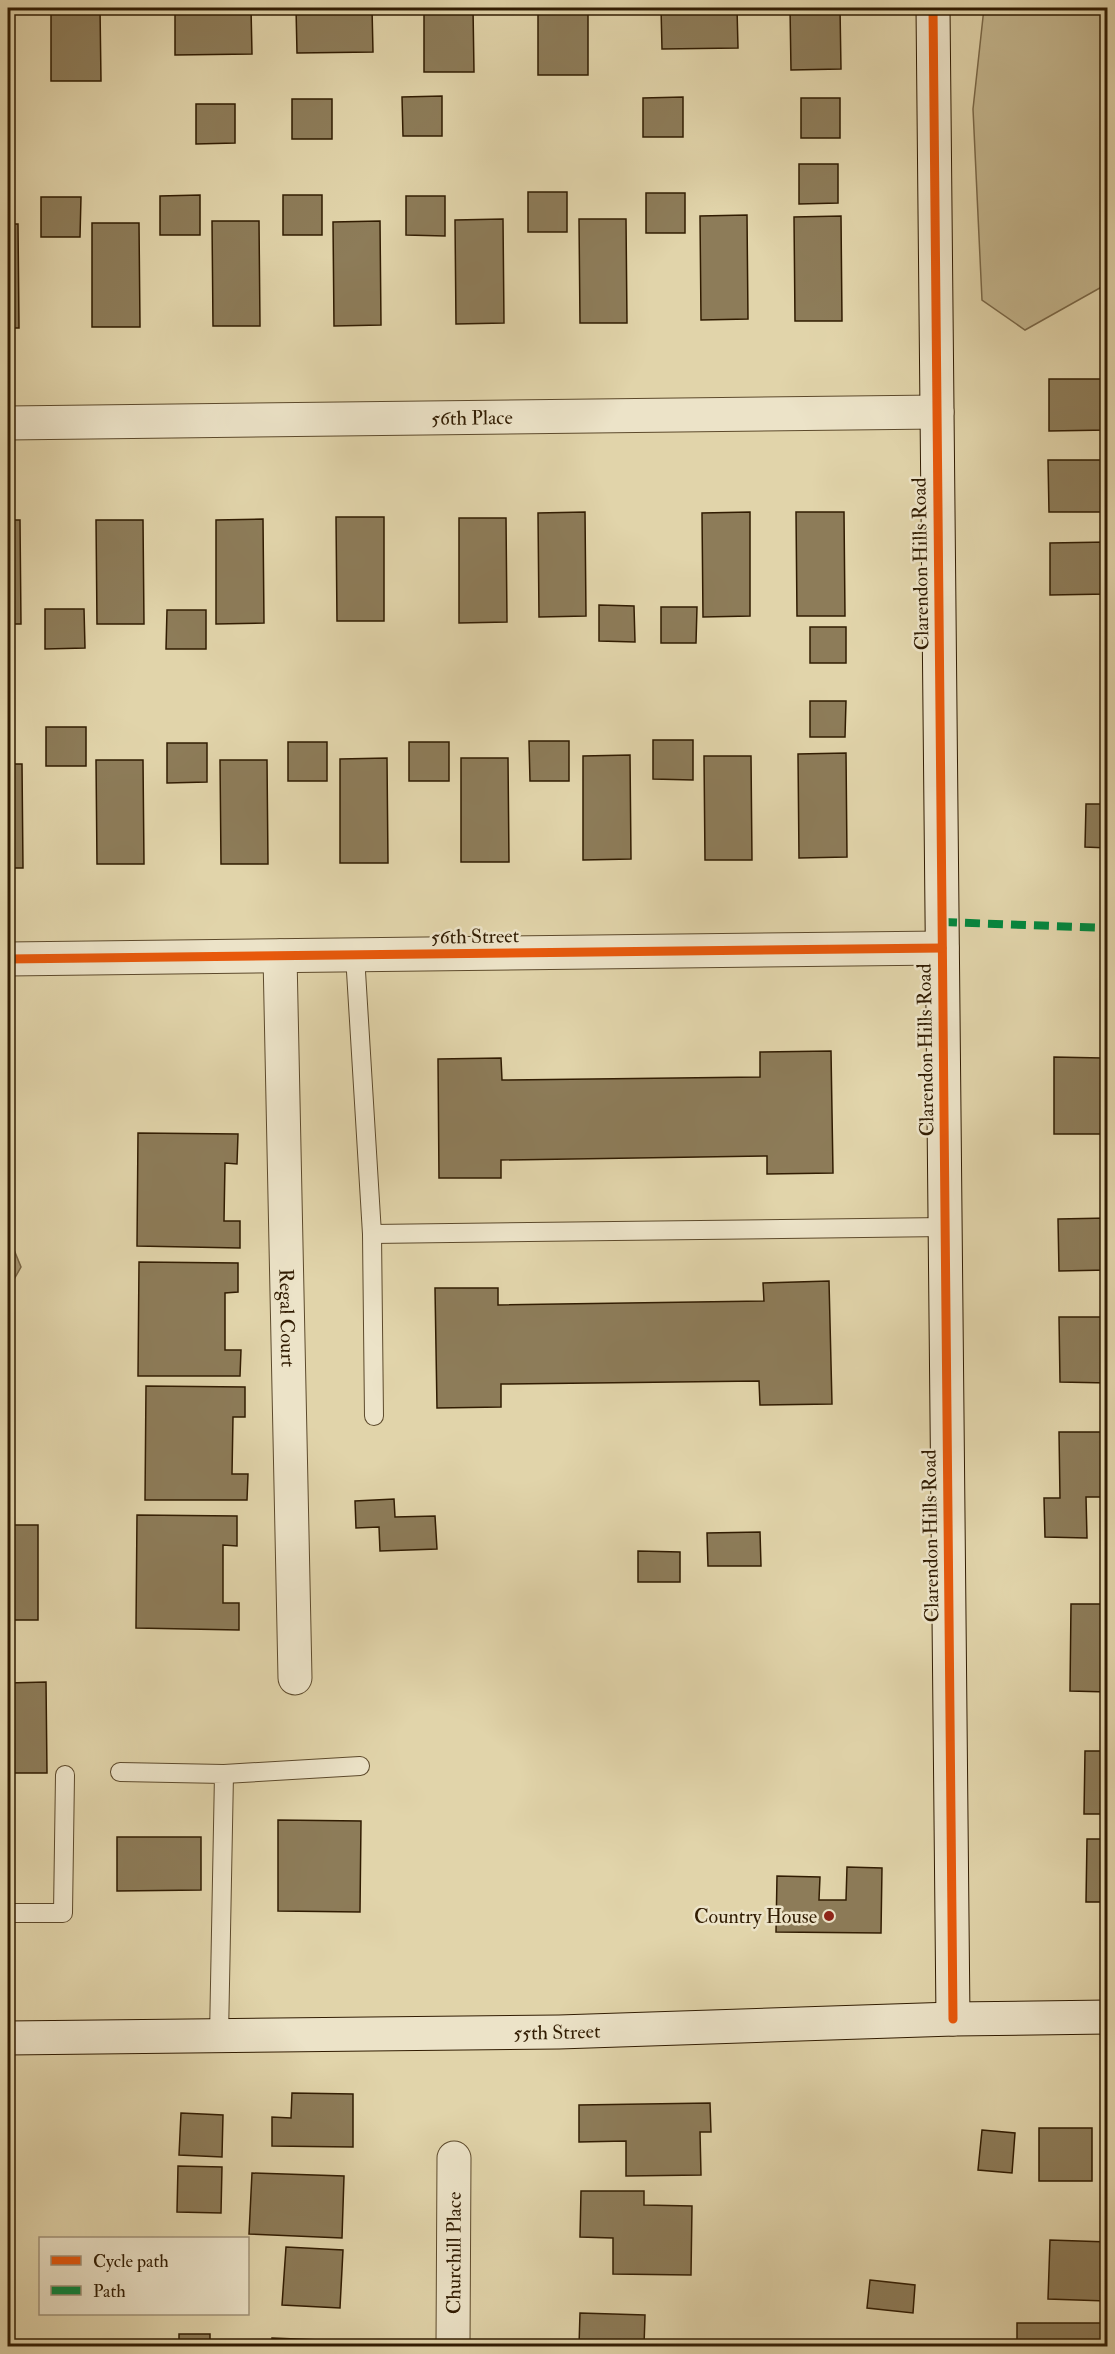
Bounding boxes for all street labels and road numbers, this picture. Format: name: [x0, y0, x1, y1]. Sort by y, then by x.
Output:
street label: 56th Place: [431, 405, 513, 431]
street label: Clarendon Hills Road: [906, 477, 935, 651]
street label: 56th Street: [431, 923, 520, 950]
street label: Clarendon Hills Road: [911, 963, 940, 1137]
street label: Regal Court: [273, 1268, 301, 1368]
street label: Clarendon Hills Road: [916, 1449, 945, 1623]
street label: 55th Street: [513, 2019, 601, 2045]
street label: Churchill Place: [441, 2192, 467, 2314]

